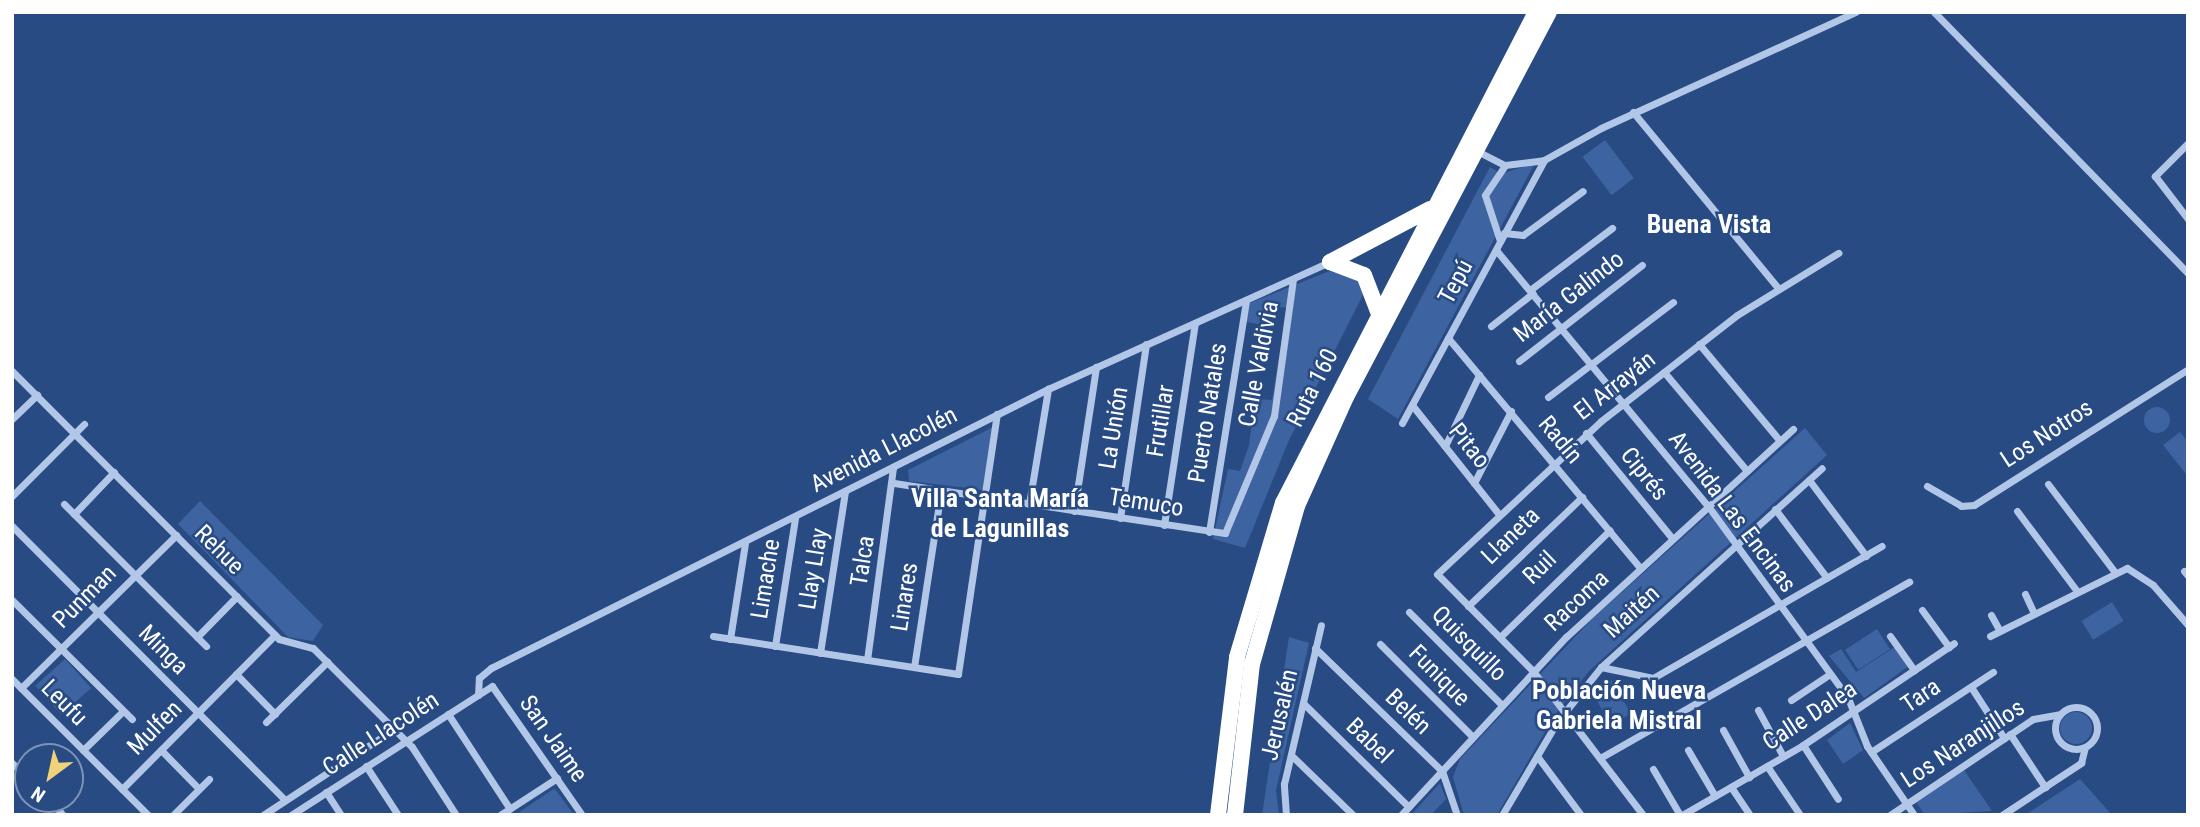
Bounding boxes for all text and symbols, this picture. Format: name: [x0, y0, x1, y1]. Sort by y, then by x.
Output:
district label: Buena Vista: [1647, 209, 1771, 241]
street label: María Galindo: [1508, 245, 1630, 349]
street label: Tepú: [1432, 255, 1480, 309]
street label: Calle Valdivia: [1233, 299, 1285, 429]
street label: Puerto Natales: [1183, 341, 1233, 485]
street label: Ruta 160: [1281, 344, 1345, 432]
street label: El Arrayán: [1569, 345, 1661, 427]
street label: Frutillar: [1141, 383, 1181, 459]
street label: La Unión: [1093, 385, 1135, 471]
street label: Los Notros: [1996, 394, 2098, 474]
street label: Avenida Llacolén: [806, 401, 962, 499]
street label: Radín: [1532, 410, 1588, 470]
street label: Pitao: [1442, 418, 1496, 474]
street label: Avenida Las Encinas: [1662, 426, 1802, 598]
street label: Ciprés: [1614, 442, 1674, 506]
district label: Villa Santa María de Lagunillas: [911, 483, 1089, 544]
street label: Temuco: [1107, 483, 1185, 523]
street label: Llaneta: [1476, 501, 1546, 571]
street label: Rehue: [188, 519, 250, 581]
street label: Llay Llay: [793, 526, 835, 612]
street label: Talca: [845, 534, 881, 588]
street label: Limache: [745, 537, 787, 621]
street label: Ruil: [1517, 545, 1563, 591]
street label: Punman: [47, 559, 123, 635]
street label: Linares: [885, 561, 925, 633]
street label: Racoma: [1539, 564, 1615, 638]
street label: Maitén: [1598, 580, 1666, 644]
street label: Quisquillo: [1425, 600, 1513, 688]
street label: Minga: [132, 619, 194, 681]
street label: Funique: [1402, 639, 1476, 713]
street label: Jerusalén: [1256, 667, 1304, 763]
street label: Tara: [1896, 673, 1946, 719]
street label: Leufu: [35, 674, 93, 732]
district label: Población Nueva Gabriela Mistral: [1532, 675, 1706, 736]
street label: Calle Dalea: [1758, 675, 1862, 757]
street label: Belén: [1379, 683, 1437, 741]
street label: Calle Llacolén: [317, 686, 445, 782]
street label: San Jaime: [513, 690, 593, 788]
street label: Los Naranjillos: [1896, 693, 2030, 795]
street label: Mulfen: [122, 695, 188, 761]
street label: Babel: [1340, 712, 1398, 770]
north arrow: [14, 743, 84, 813]
text: N: [27, 782, 50, 807]

